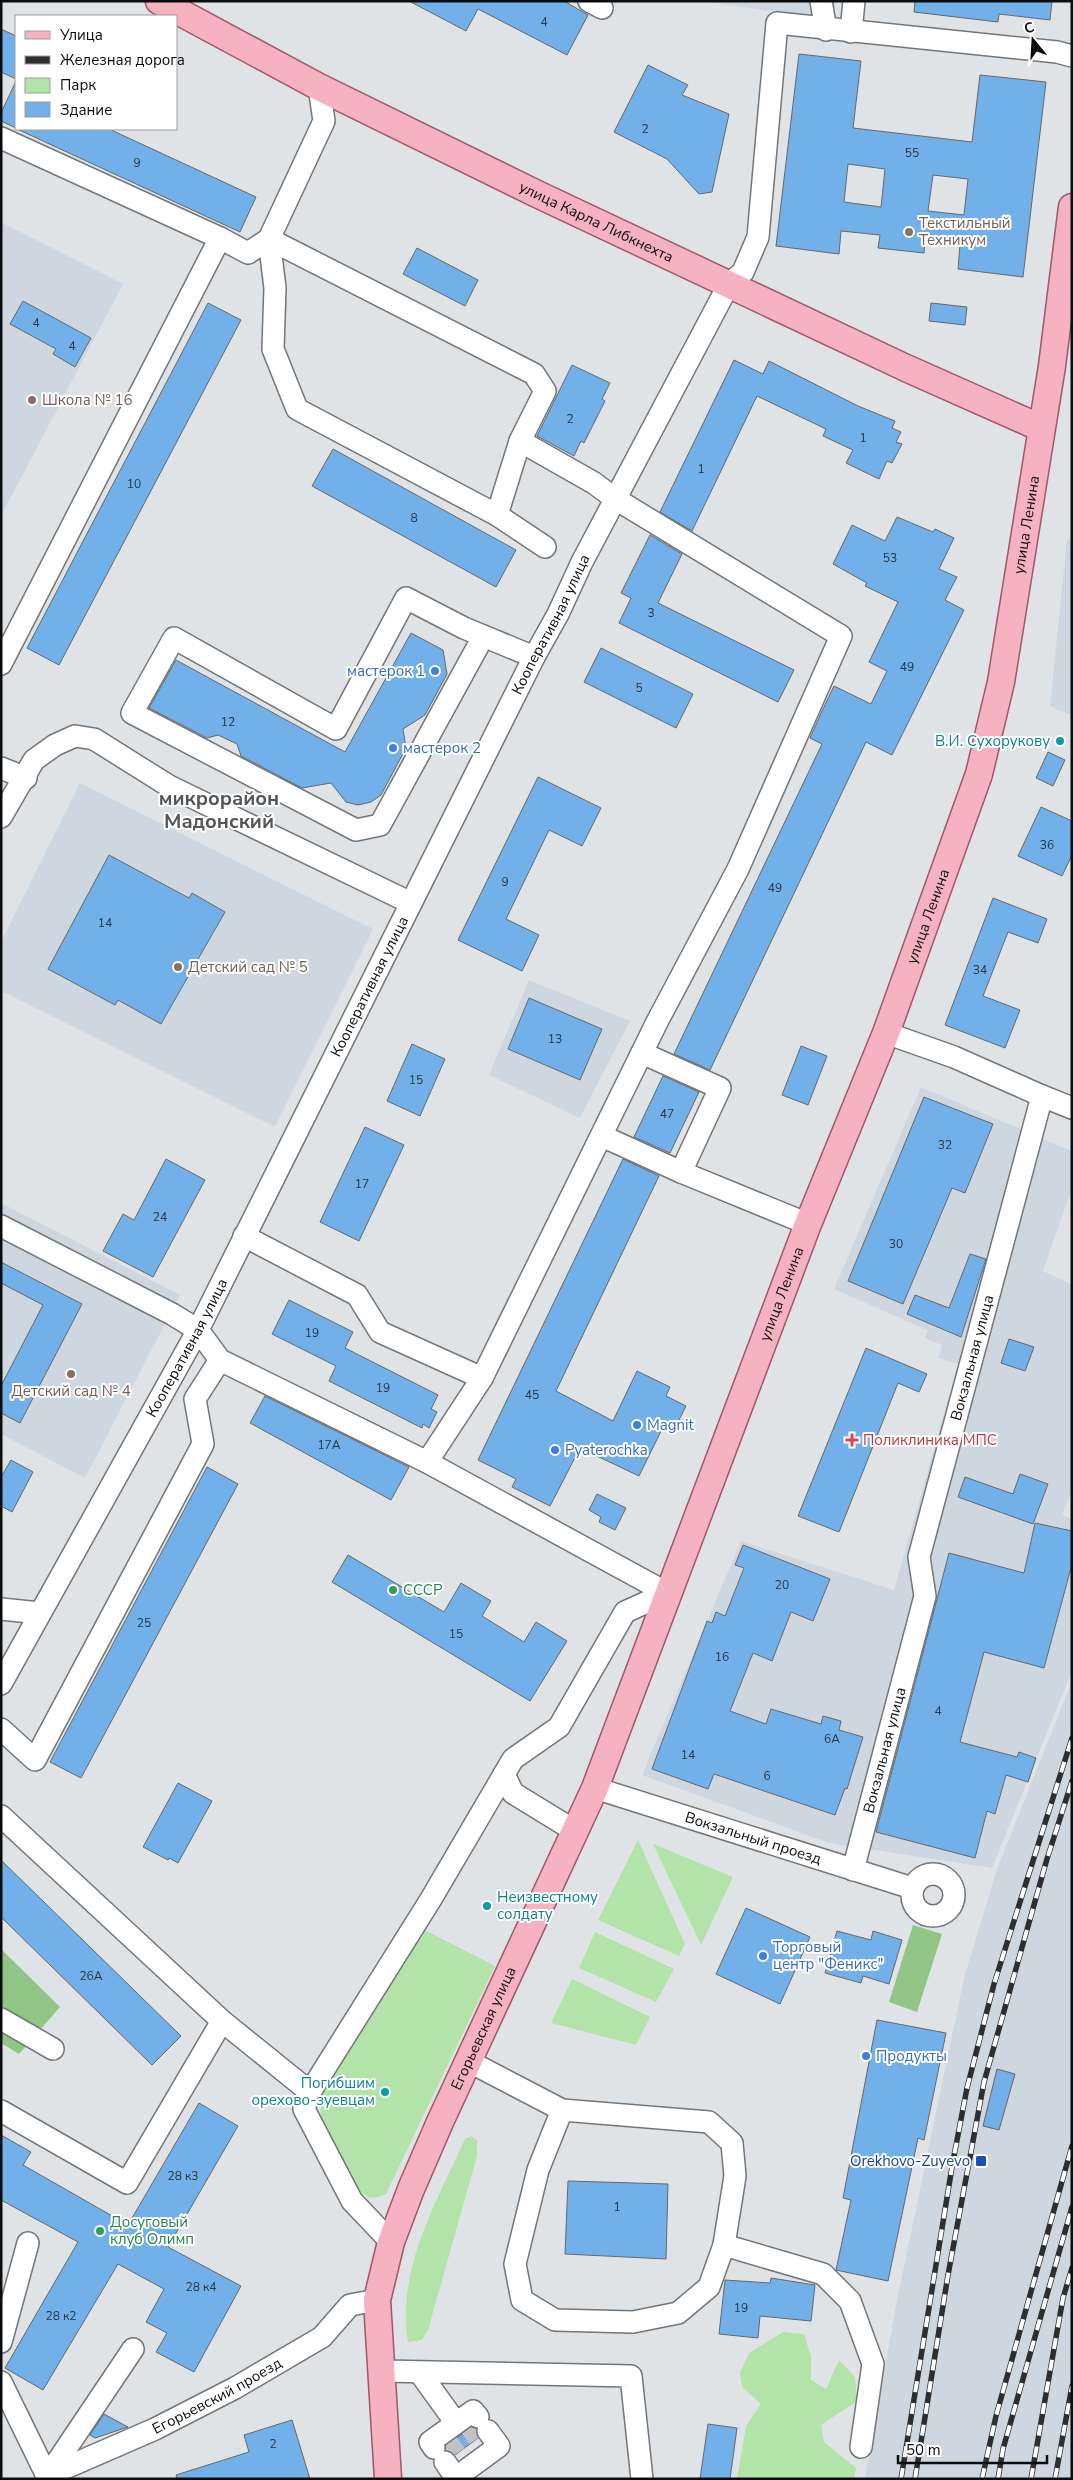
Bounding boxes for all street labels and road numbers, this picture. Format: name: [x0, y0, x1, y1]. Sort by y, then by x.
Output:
street label: улица Карла Либкнехта: [516, 177, 677, 267]
street label: улица Ленина: [1009, 474, 1044, 576]
street label: Кооперативная улица: [507, 551, 594, 698]
street label: улица Ленина: [902, 866, 954, 967]
street label: Кооперативная улица: [326, 913, 413, 1060]
street label: улица Ленина: [755, 1244, 809, 1344]
street label: Кооперативная улица: [141, 1275, 232, 1421]
street label: Вокзальная улица: [946, 1293, 999, 1423]
street label: Вокзальная улица: [858, 1685, 911, 1815]
street label: Вокзальный проезд: [683, 1807, 824, 1869]
street label: Егорьевская улица: [446, 1963, 521, 2093]
street label: Егорьевский проезд: [149, 2353, 285, 2439]

